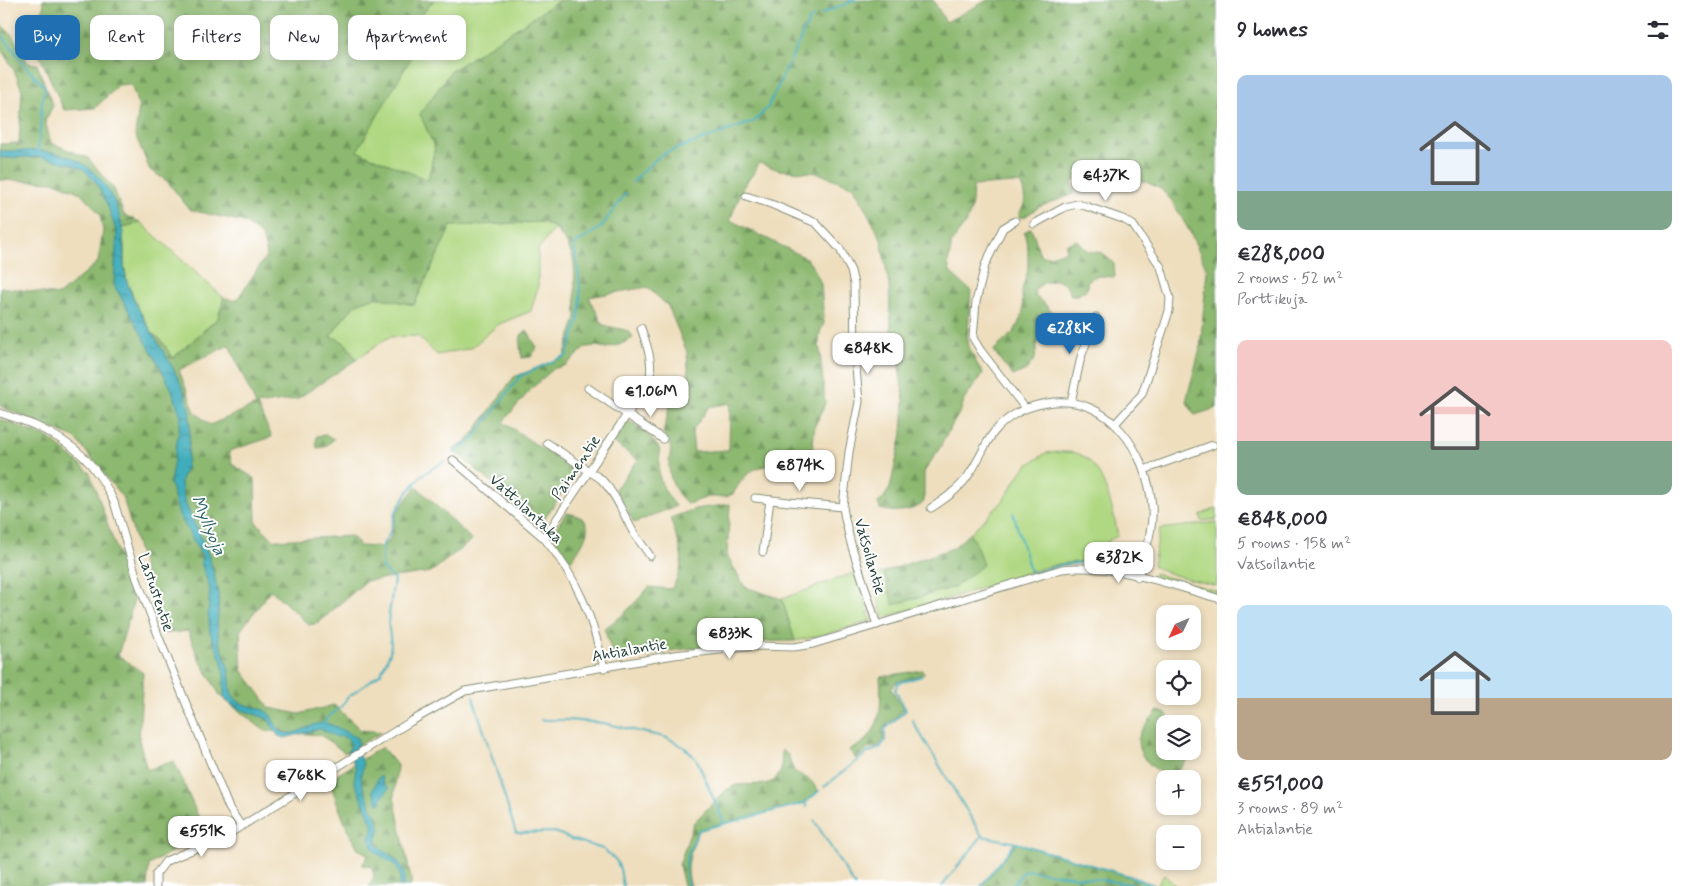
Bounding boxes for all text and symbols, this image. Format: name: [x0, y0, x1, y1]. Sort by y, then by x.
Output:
chip: Buy: [15, 15, 80, 60]
chip: Rent: [90, 15, 164, 60]
chip: Filters: [174, 15, 260, 60]
chip: New: [270, 15, 338, 60]
chip: Apartment: [348, 15, 466, 60]
text: 9 homes: [1237, 16, 1308, 44]
icon: filters: [1644, 16, 1672, 44]
icon: home: [1410, 108, 1500, 198]
pin: €437K: [1071, 160, 1141, 202]
text: €437K: [1083, 165, 1129, 186]
text: €288,000: [1237, 240, 1325, 268]
text: 2 rooms · 52 m²: [1237, 268, 1343, 289]
text: Porttikuja: [1237, 289, 1307, 310]
pin: €288K: [1035, 312, 1105, 355]
text: €288K: [1046, 318, 1094, 339]
pin: €848K: [833, 332, 903, 375]
text: €848K: [843, 338, 893, 359]
icon: home: [1410, 373, 1500, 463]
pin: €1.06M: [610, 376, 692, 418]
text: €1.06M: [625, 381, 677, 402]
street label: Paimentie: [547, 431, 606, 505]
pin: €874K: [765, 450, 835, 492]
text: €874K: [776, 455, 824, 476]
street label: Vattolantaka: [485, 469, 567, 549]
water label: Myllyoja: [185, 492, 232, 559]
text: €848,000: [1237, 505, 1328, 533]
street label: Vatsoilantie: [849, 516, 891, 597]
text: 5 rooms · 158 m²: [1237, 533, 1351, 554]
pin: €382K: [1084, 542, 1154, 584]
text: €382K: [1095, 547, 1143, 568]
street label: Lastustentie: [132, 551, 179, 635]
text: Vatsoilantie: [1237, 554, 1316, 575]
north arrow: [1156, 605, 1201, 650]
map controls: [1156, 605, 1201, 870]
pin: €833K: [695, 618, 765, 660]
text: €833K: [708, 623, 752, 644]
street label: Ahtialantie: [590, 634, 669, 667]
icon: home: [1410, 638, 1500, 728]
button: locate: [1156, 660, 1201, 705]
button: layers: [1156, 715, 1201, 760]
pin: €768K: [266, 760, 336, 802]
text: €768K: [277, 765, 326, 786]
button: +: [1156, 770, 1201, 815]
text: €551,000: [1237, 770, 1324, 798]
text: 3 rooms · 89 m²: [1237, 798, 1343, 819]
pin: €551K: [167, 816, 237, 858]
text: Ahtialantie: [1237, 819, 1313, 840]
text: €551K: [179, 821, 225, 842]
button: −: [1156, 825, 1201, 870]

